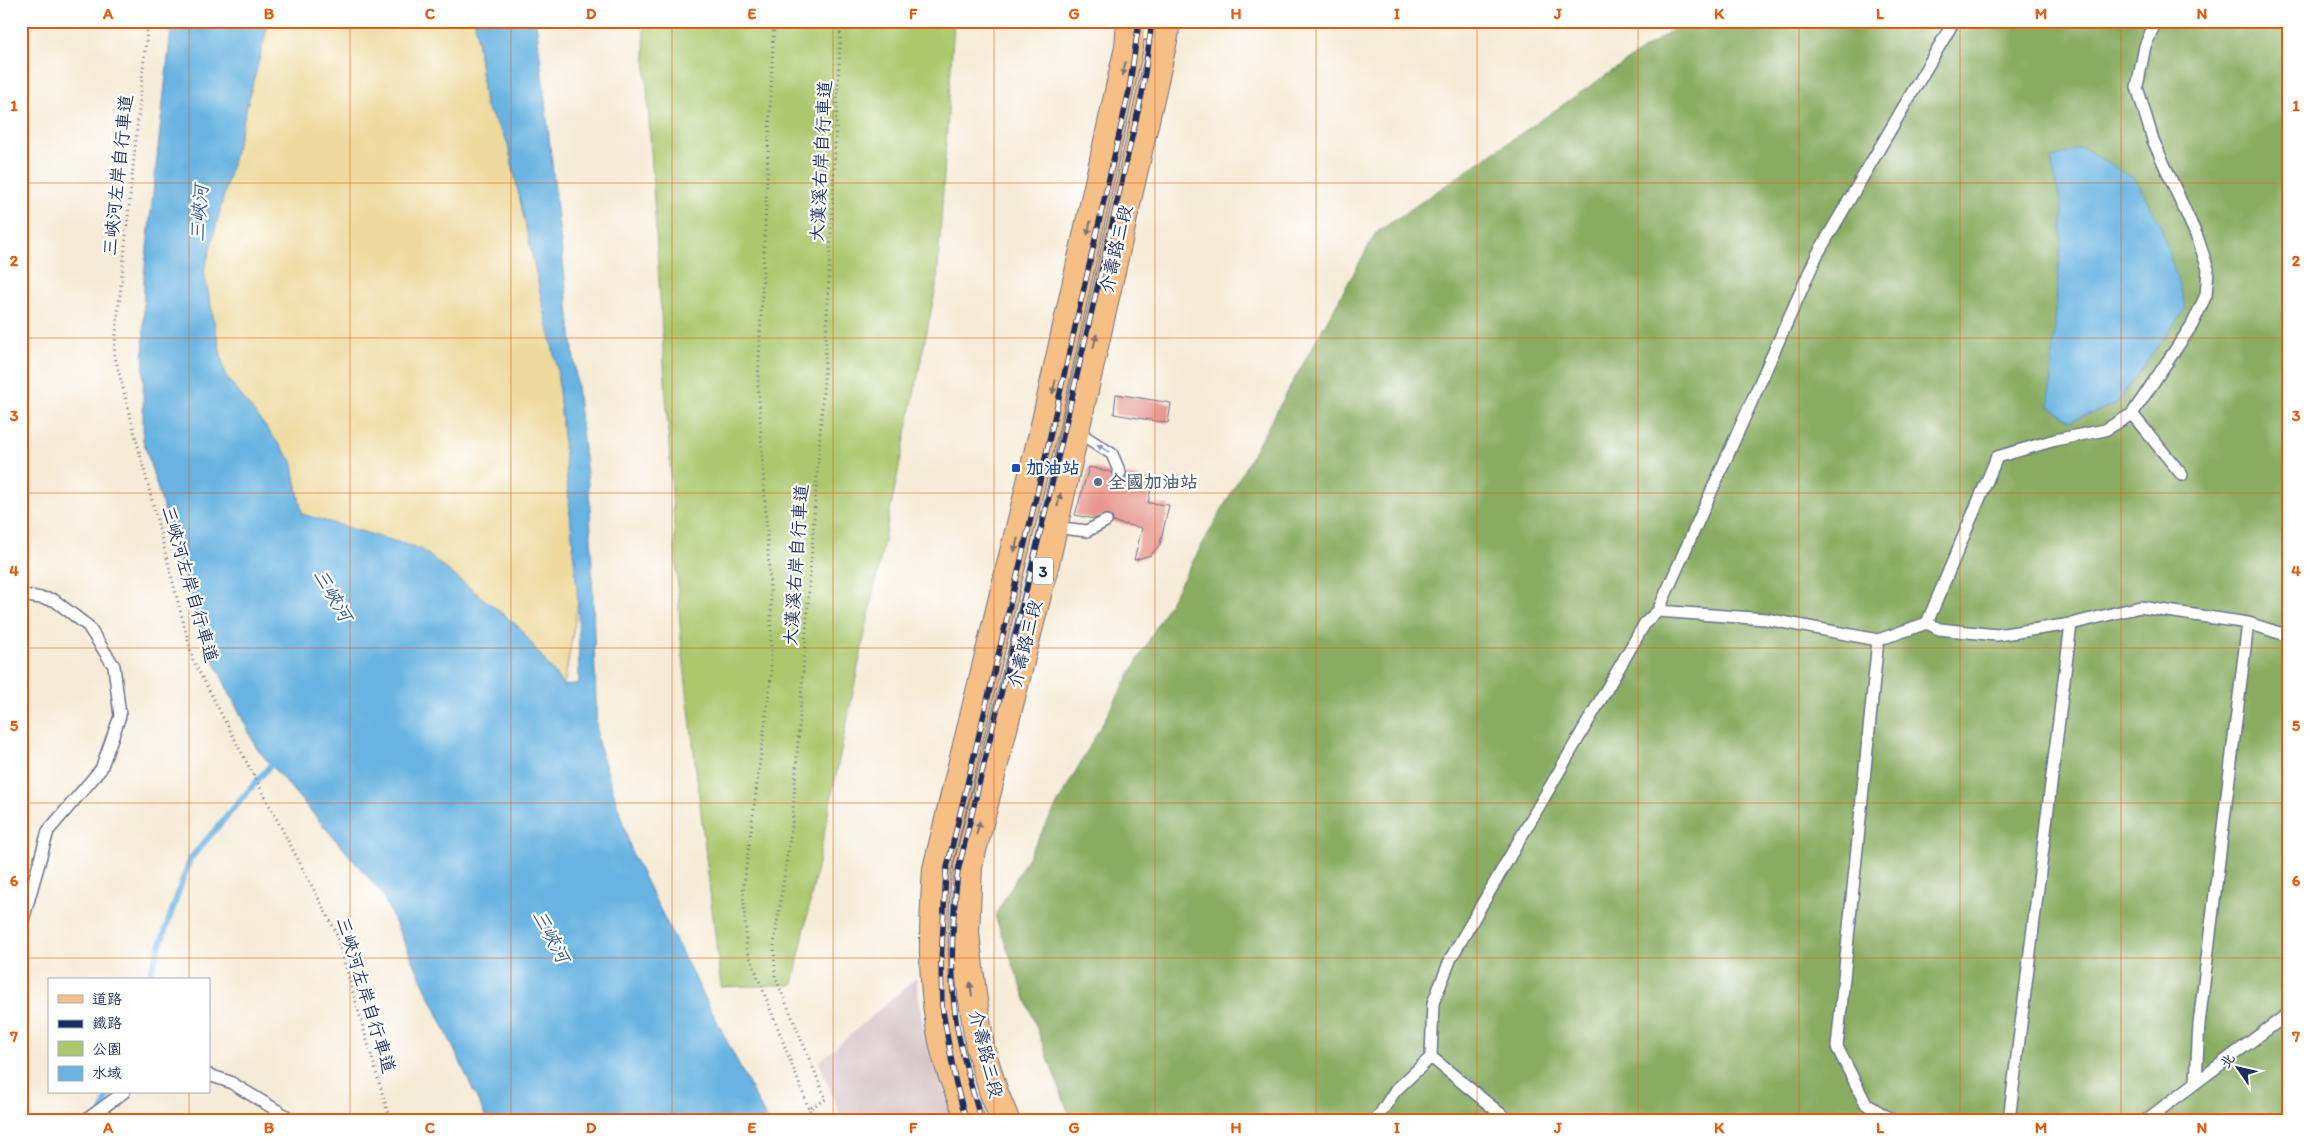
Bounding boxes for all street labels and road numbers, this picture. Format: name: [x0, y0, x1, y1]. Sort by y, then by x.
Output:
street label: 大漢溪右岸自行車道: [806, 80, 836, 242]
street label: 三峽河左岸自行車道: [99, 93, 137, 257]
street label: 介壽路三段: [1095, 203, 1137, 295]
street label: 大漢溪右岸自行車道: [779, 483, 813, 647]
street label: 三峽河左岸自行車道: [157, 503, 223, 665]
road number: 3: [1033, 558, 1053, 584]
street label: 介壽路三段: [1003, 598, 1047, 690]
street label: 三峽河左岸自行車道: [332, 914, 400, 1076]
street label: 介壽路三段: [964, 1008, 1008, 1100]

